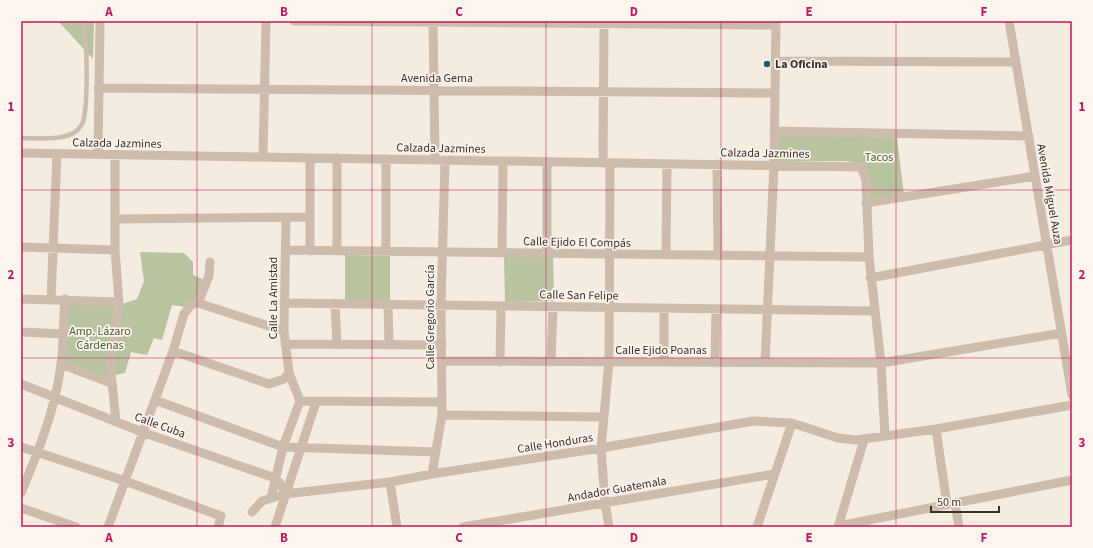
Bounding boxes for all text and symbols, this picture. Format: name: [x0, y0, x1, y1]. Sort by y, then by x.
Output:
text: A: [104, 3, 113, 21]
text: B: [280, 3, 288, 21]
text: C: [455, 3, 463, 21]
text: D: [630, 3, 638, 21]
text: E: [805, 3, 813, 21]
text: F: [981, 3, 988, 21]
place label: La Oficina: [775, 56, 828, 73]
marker: La Oficina: [762, 59, 772, 69]
street label: Avenida Gema: [401, 70, 473, 87]
text: 1: [8, 98, 15, 116]
text: 1: [1079, 98, 1086, 116]
street label: Calzada Jazmines: [72, 134, 162, 153]
street label: Calzada Jazmines: [396, 139, 486, 158]
street label: Avenida Miguel Auza: [1032, 142, 1067, 246]
street label: Calzada Jazmines: [720, 144, 810, 163]
park label: Tacos: [865, 149, 893, 166]
street label: Calle Ejido El Compás: [523, 233, 631, 252]
street label: Calle La Amistad: [265, 257, 282, 339]
street label: Calle Gregorio García: [422, 264, 439, 370]
text: 2: [8, 266, 15, 284]
text: 2: [1079, 266, 1086, 284]
street label: Calle San Felipe: [539, 286, 619, 305]
park label: Amp. Lázaro Cárdenas: [69, 323, 131, 354]
street label: Calle Ejido Poanas: [615, 342, 707, 359]
street label: Calle Cuba: [132, 408, 188, 443]
street label: Calle Honduras: [516, 429, 594, 458]
text: 3: [8, 434, 15, 452]
text: 3: [1079, 434, 1086, 452]
street label: Andador Guatemala: [566, 472, 668, 507]
scale bar: [931, 488, 999, 514]
text: 50 m: [937, 494, 961, 511]
text: A: [104, 529, 113, 547]
text: B: [280, 529, 288, 547]
text: C: [455, 529, 463, 547]
text: D: [630, 529, 638, 547]
text: E: [805, 529, 813, 547]
text: F: [981, 529, 988, 547]

